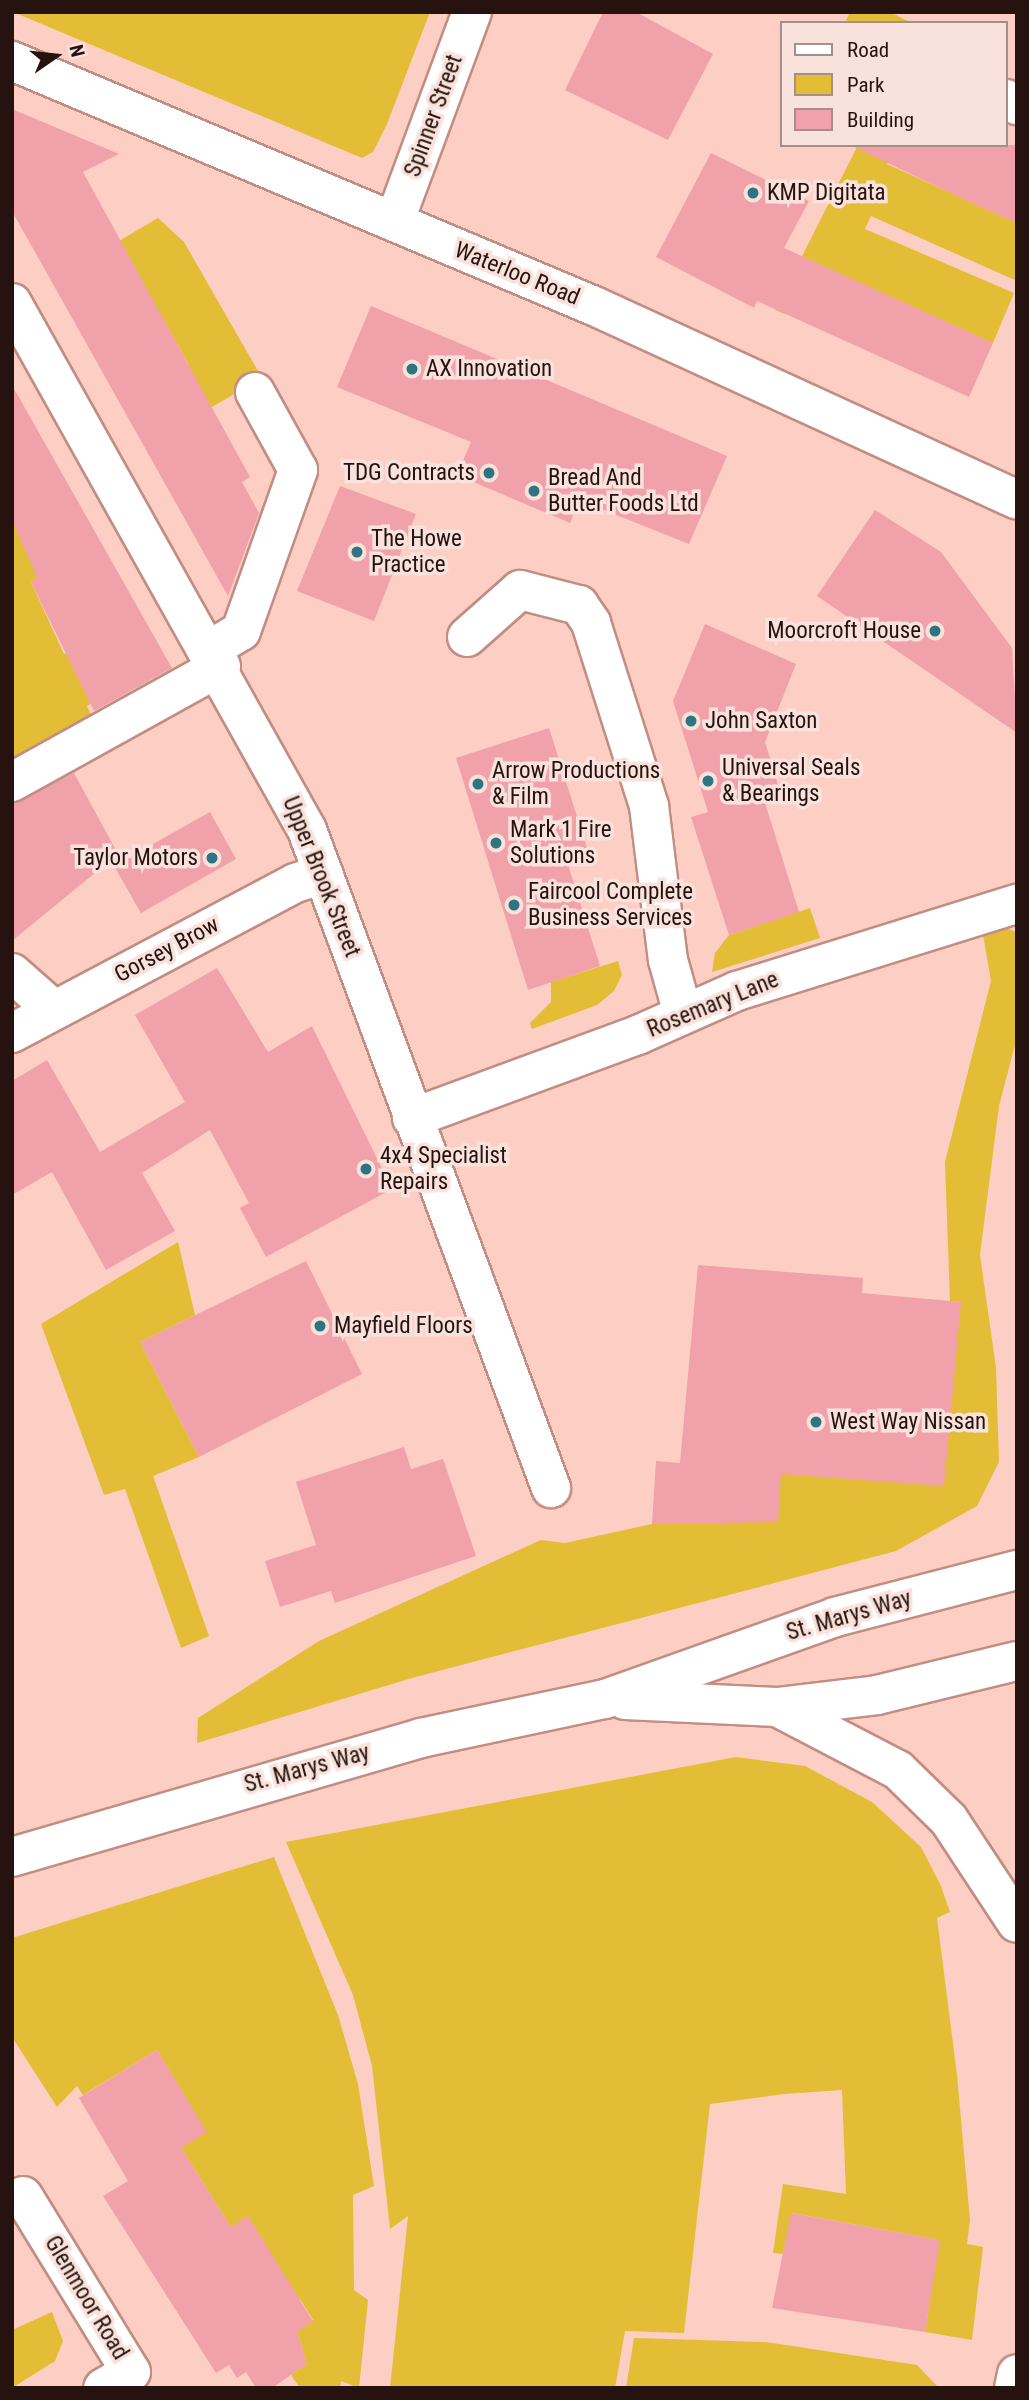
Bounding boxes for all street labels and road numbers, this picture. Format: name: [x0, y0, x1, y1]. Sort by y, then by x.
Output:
street label: Spinner Street: [399, 51, 469, 181]
street label: Waterloo Road: [450, 236, 584, 312]
street label: Upper Brook Street: [276, 793, 366, 961]
street label: Gorsey Brow: [110, 911, 224, 989]
street label: Rosemary Lane: [643, 966, 783, 1044]
street label: St. Marys Way: [783, 1585, 915, 1647]
street label: St. Marys Way: [241, 1739, 373, 1799]
street label: Glenmoor Road: [38, 2231, 134, 2365]

